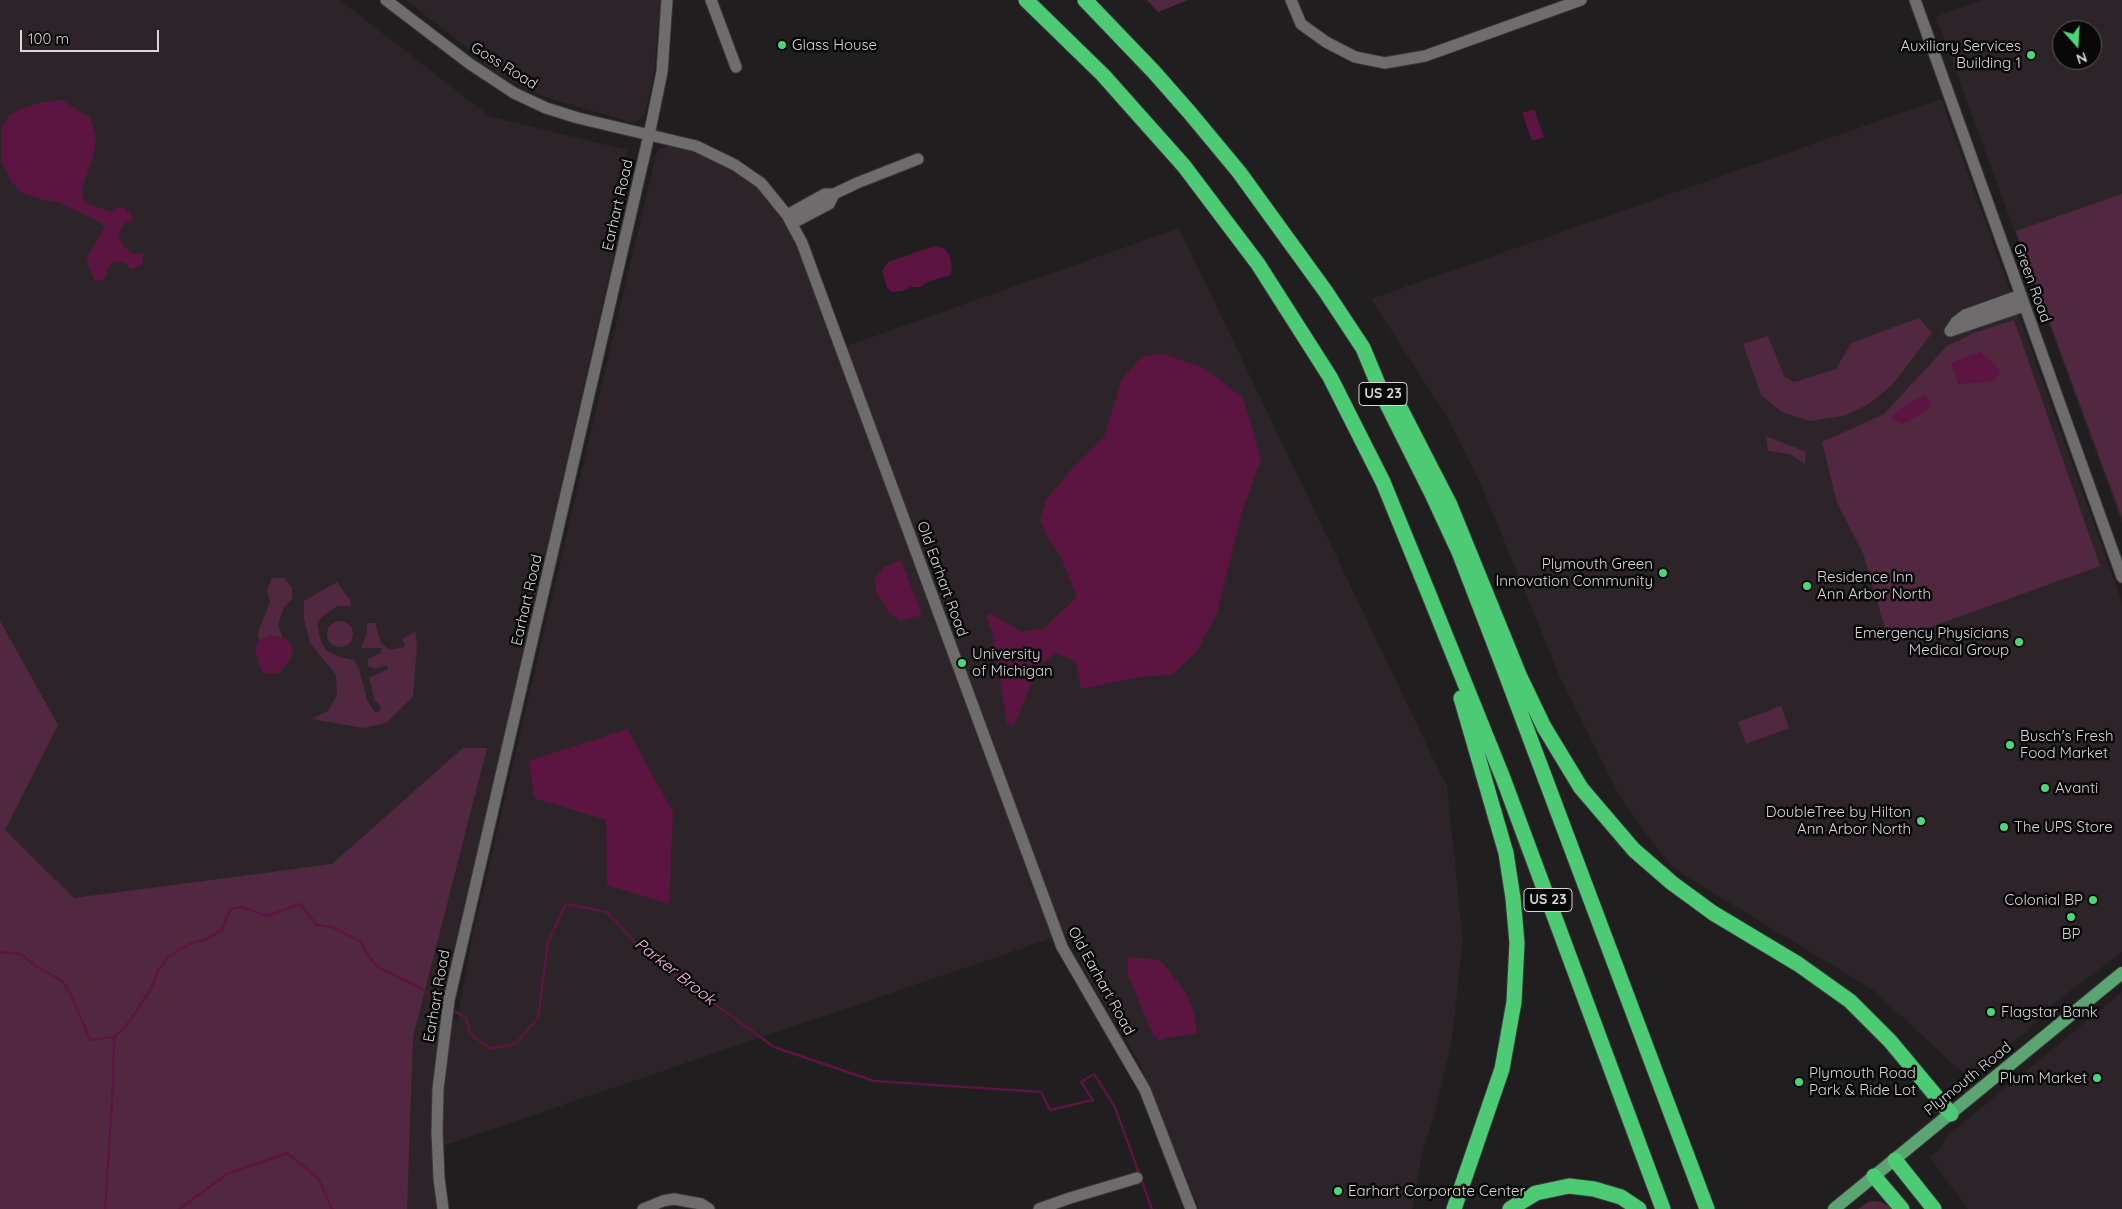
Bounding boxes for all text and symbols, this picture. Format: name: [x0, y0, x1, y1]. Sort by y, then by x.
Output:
scale bar: [22, 20, 161, 52]
north arrow: [2052, 20, 2102, 70]
text: 100 m: [28, 29, 69, 48]
place label: Glass House: [792, 36, 877, 54]
place label: Auxiliary Services Building 1: [1900, 37, 2021, 72]
street label: Goss Road: [467, 39, 541, 93]
marker: Glass House: [776, 39, 788, 51]
text: N: [2074, 48, 2089, 68]
marker: Auxiliary Services Building 1: [2025, 49, 2037, 61]
street label: Earhart Road: [599, 158, 637, 252]
street label: Green Road: [2009, 241, 2055, 325]
road number: US 23: [1359, 382, 1407, 406]
street label: Old Earhart Road: [913, 519, 971, 639]
street label: Earhart Road: [508, 553, 546, 647]
place label: Plymouth Green Innovation Community: [1496, 555, 1653, 590]
marker: Plymouth Green Innovation Community: [1657, 567, 1669, 579]
place label: Residence Inn Ann Arbor North: [1817, 568, 1931, 603]
marker: Residence Inn Ann Arbor North: [1801, 580, 1813, 592]
place label: Emergency Physicians Medical Group: [1854, 624, 2009, 659]
marker: Emergency Physicians Medical Group: [2013, 636, 2025, 648]
place label: University of Michigan: [972, 645, 1053, 680]
marker: University of Michigan: [956, 657, 968, 669]
place label: Busch's Fresh Food Market: [2020, 727, 2113, 762]
marker: Busch's Fresh Food Market: [2004, 739, 2016, 751]
place label: Avanti: [2055, 779, 2098, 797]
marker: Avanti: [2039, 782, 2051, 794]
place label: DoubleTree by Hilton Ann Arbor North: [1766, 803, 1911, 838]
marker: DoubleTree by Hilton Ann Arbor North: [1915, 815, 1927, 827]
place label: The UPS Store: [2014, 818, 2113, 836]
marker: The UPS Store: [1998, 821, 2010, 833]
road number: US 23: [1524, 888, 1572, 912]
place label: Colonial BP: [2005, 891, 2083, 909]
marker: Colonial BP: [2087, 894, 2099, 906]
marker: BP: [2065, 911, 2077, 923]
street label: Old Earhart Road: [1064, 924, 1138, 1038]
place label: BP: [2062, 925, 2080, 943]
water label: Parker Brook: [631, 935, 719, 1009]
street label: Earhart Road: [420, 949, 454, 1043]
place label: Flagstar Bank: [2001, 1003, 2098, 1021]
marker: Flagstar Bank: [1985, 1006, 1997, 1018]
street label: Plymouth Road: [1921, 1038, 2015, 1120]
place label: Plymouth Road Park & Ride Lot: [1809, 1064, 1916, 1099]
place label: Plum Market: [2000, 1069, 2087, 1087]
marker: Plum Market: [2091, 1072, 2103, 1084]
marker: Plymouth Road Park & Ride Lot: [1793, 1076, 1805, 1088]
place label: Earhart Corporate Center: [1348, 1182, 1525, 1200]
marker: Earhart Corporate Center: [1332, 1185, 1344, 1197]

